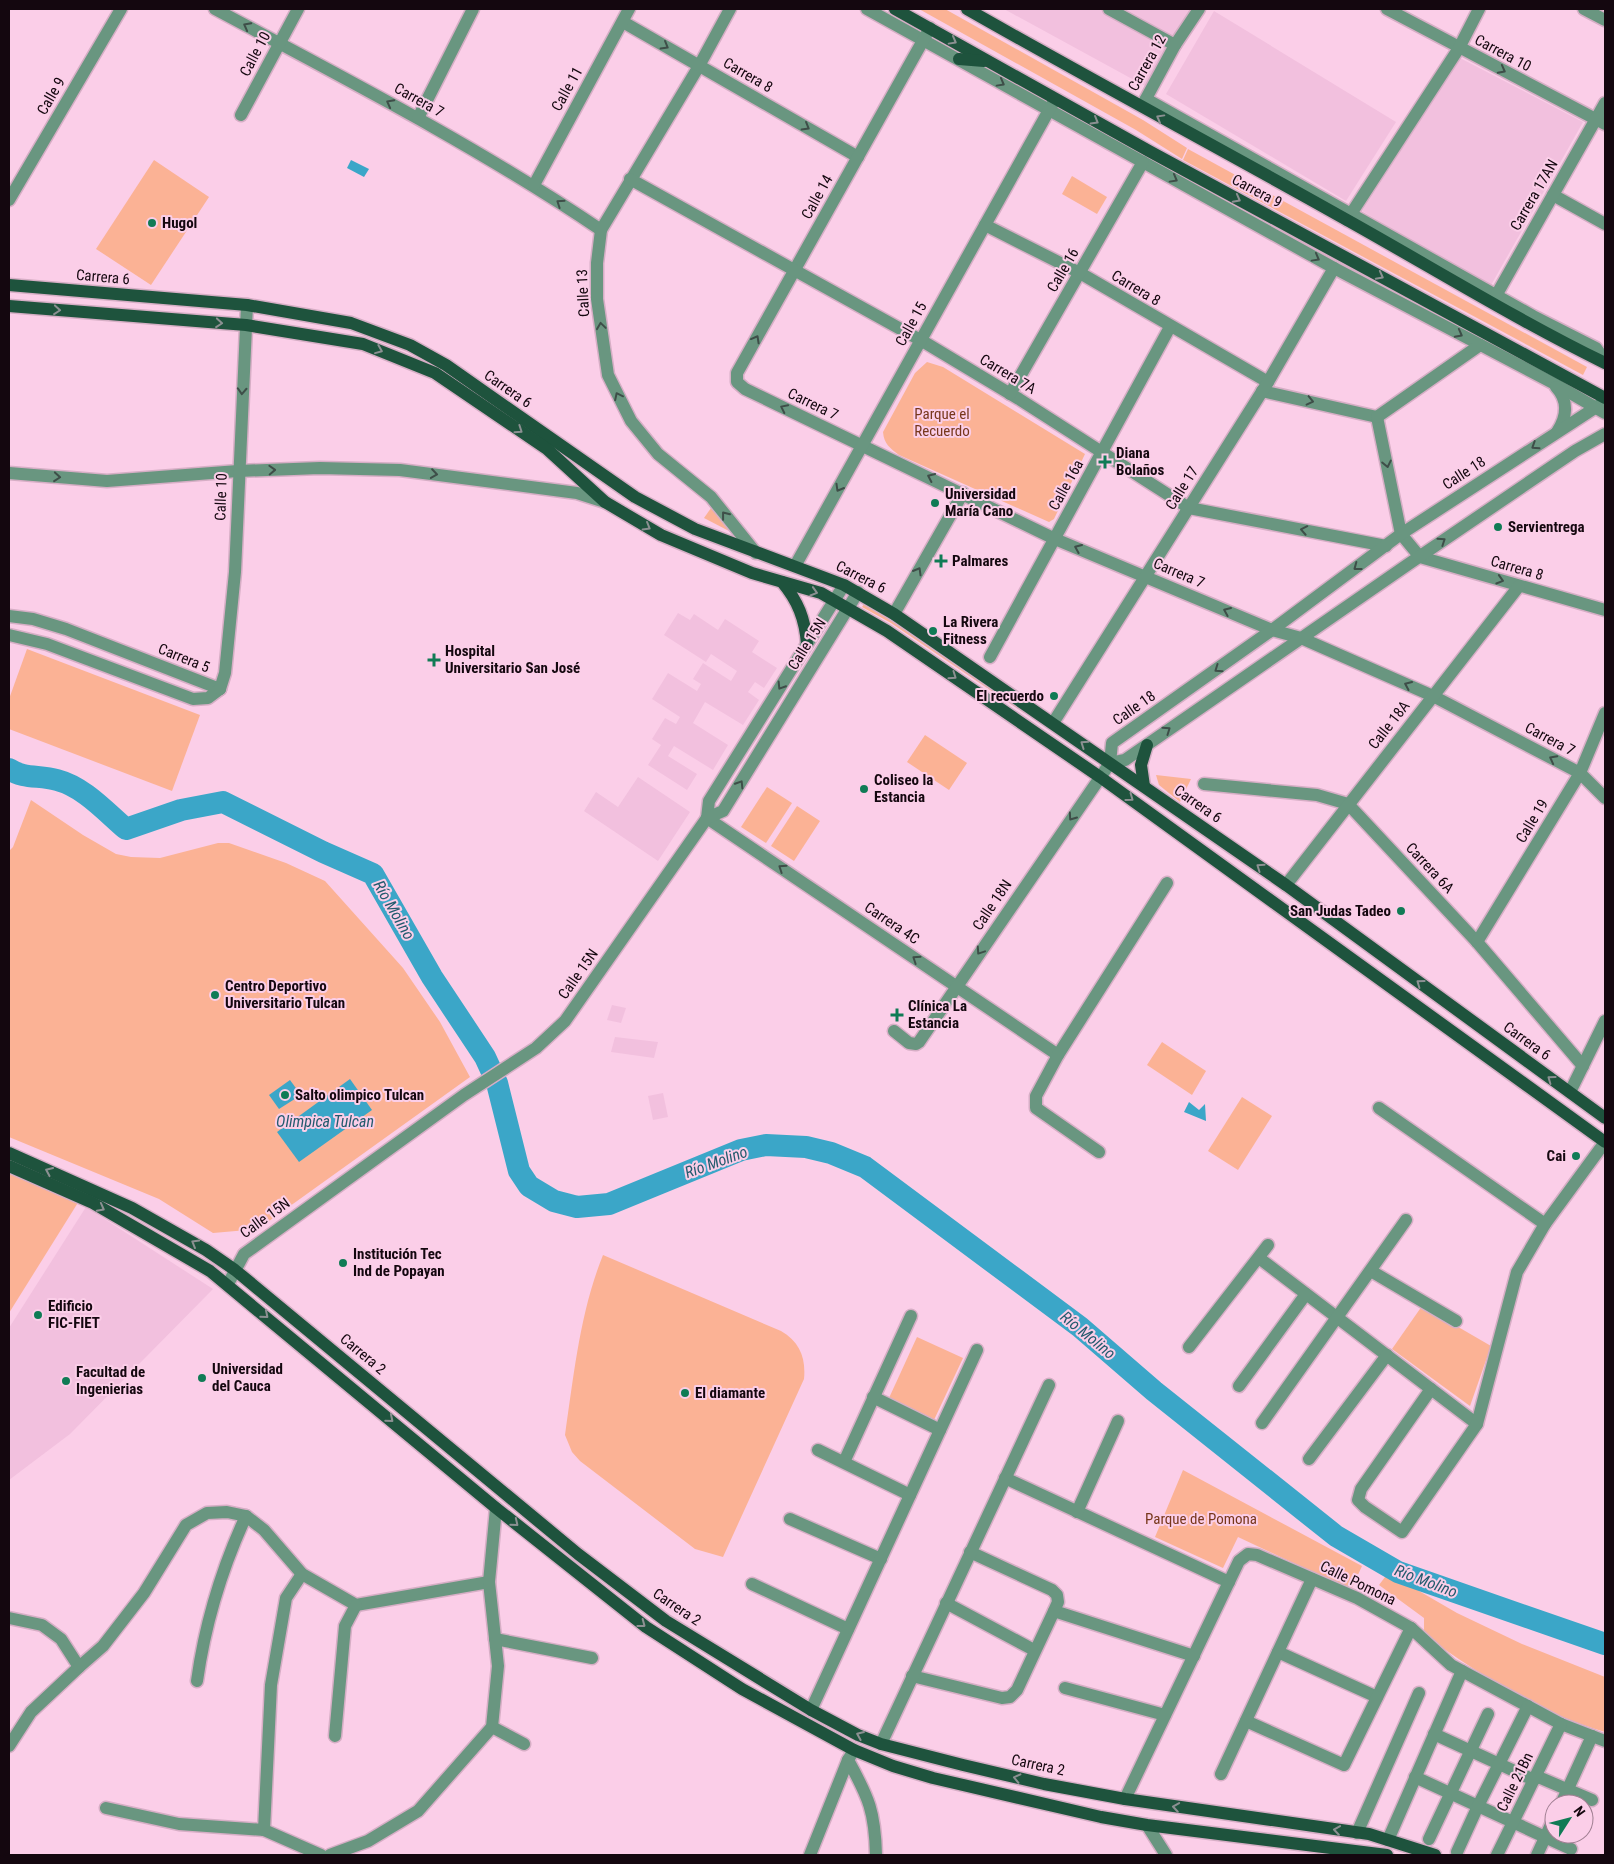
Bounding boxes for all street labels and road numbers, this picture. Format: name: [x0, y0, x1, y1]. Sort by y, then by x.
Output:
street label: Calle 10: [236, 29, 274, 79]
street label: Carrera 10: [1472, 31, 1534, 75]
street label: Carrera 12: [1124, 32, 1170, 94]
street label: Carrera 8: [720, 54, 776, 96]
street label: Calle 11: [548, 64, 586, 114]
street label: Calle 9: [33, 74, 69, 118]
street label: Carrera 7: [391, 79, 447, 121]
street label: Carrera 17AN: [1506, 156, 1562, 234]
street label: Carrera 9: [1229, 170, 1285, 212]
street label: Calle 14: [798, 172, 836, 222]
street label: Calle 16: [1043, 245, 1083, 295]
street label: Carrera 6: [75, 266, 131, 288]
street label: Carrera 8: [1108, 266, 1164, 310]
street label: Calle 13: [573, 269, 593, 317]
street label: Calle 15: [892, 299, 930, 349]
street label: Carrera 7A: [976, 350, 1040, 398]
street label: Carrera 6: [481, 366, 535, 412]
street label: Carrera 7: [785, 384, 841, 424]
street label: Calle 18: [1439, 452, 1489, 494]
street label: Calle 16a: [1045, 457, 1087, 513]
street label: Calle 17: [1162, 463, 1202, 513]
street label: Calle 10: [211, 473, 231, 521]
street label: Carrera 8: [1489, 552, 1545, 584]
street label: Carrera 7: [1151, 554, 1207, 592]
street label: Carrera 6: [833, 557, 889, 597]
street label: Calle 15N: [784, 615, 830, 673]
street label: Carrera 5: [156, 640, 212, 676]
street label: Calle 18: [1109, 687, 1159, 729]
street label: Calle 18A: [1365, 697, 1414, 753]
street label: Carrera 7: [1522, 718, 1578, 760]
street label: Carrera 6: [1171, 781, 1225, 827]
street label: Calle 19: [1512, 796, 1552, 846]
street label: Carrera 6A: [1402, 839, 1458, 897]
street label: Calle 18N: [969, 876, 1015, 934]
street label: Carrera 4C: [861, 898, 923, 948]
street label: Calle 15N: [554, 945, 602, 1003]
street label: Carrera 6: [1500, 1018, 1554, 1064]
street label: Calle 15N: [237, 1194, 293, 1242]
street label: Carrera 2: [337, 1330, 389, 1378]
street label: Calle Pomona: [1317, 1557, 1399, 1609]
street label: Carrera 2: [650, 1584, 704, 1630]
street label: Calle 21Bn: [1493, 1750, 1537, 1814]
street label: Carrera 2: [1010, 1751, 1066, 1779]

